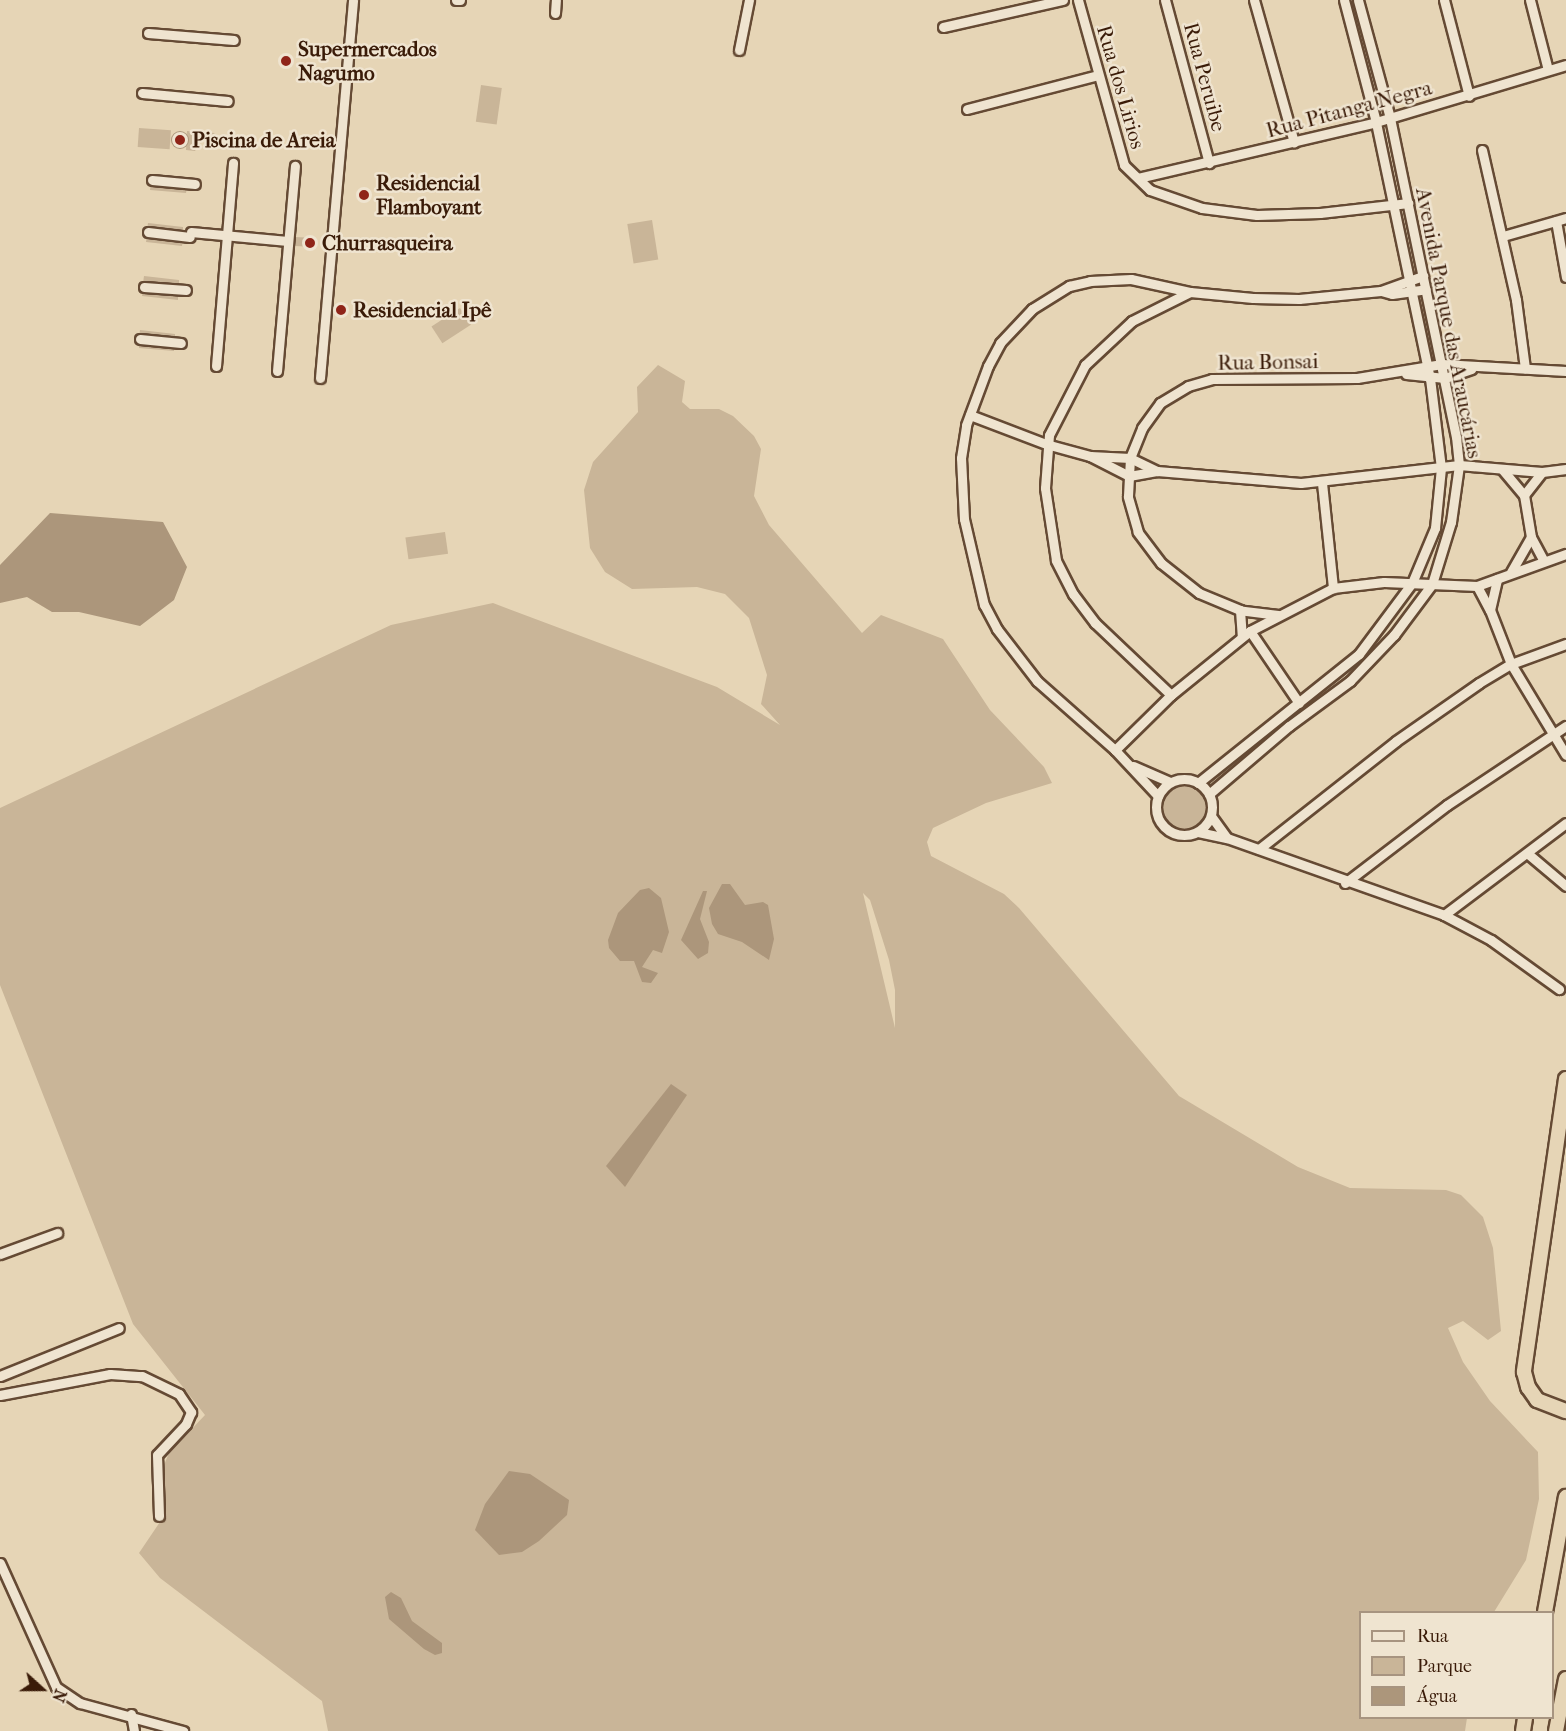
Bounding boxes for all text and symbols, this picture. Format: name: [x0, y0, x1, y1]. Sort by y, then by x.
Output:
street label: Rua Peruibe: [1178, 20, 1232, 134]
street label: Rua dos Lirios: [1091, 22, 1151, 152]
place label: Supermercados Nagumo: [298, 36, 437, 86]
marker: Supermercados Nagumo: [279, 54, 293, 68]
street label: Rua Pitanga Negra: [1263, 75, 1435, 143]
place label: Piscina de Areia: [192, 127, 336, 153]
marker: Piscina de Areia: [173, 133, 187, 147]
place label: Residencial Flamboyant: [376, 170, 482, 220]
street label: Avenida Parque das Araucárias: [1410, 186, 1488, 460]
marker: Residencial Flamboyant: [357, 188, 371, 202]
place label: Churrasqueira: [322, 230, 453, 256]
marker: Churrasqueira: [303, 236, 317, 250]
place label: Residencial Ipê: [353, 297, 491, 323]
marker: Residencial Ipê: [334, 303, 348, 317]
street label: Rua Bonsai: [1217, 349, 1319, 375]
legend: [1359, 1611, 1554, 1719]
text: Rua: [1417, 1626, 1448, 1647]
text: Parque: [1417, 1656, 1472, 1677]
north arrow: [12, 1659, 72, 1719]
text: Água: [1417, 1686, 1457, 1707]
text: N: [48, 1687, 70, 1705]

